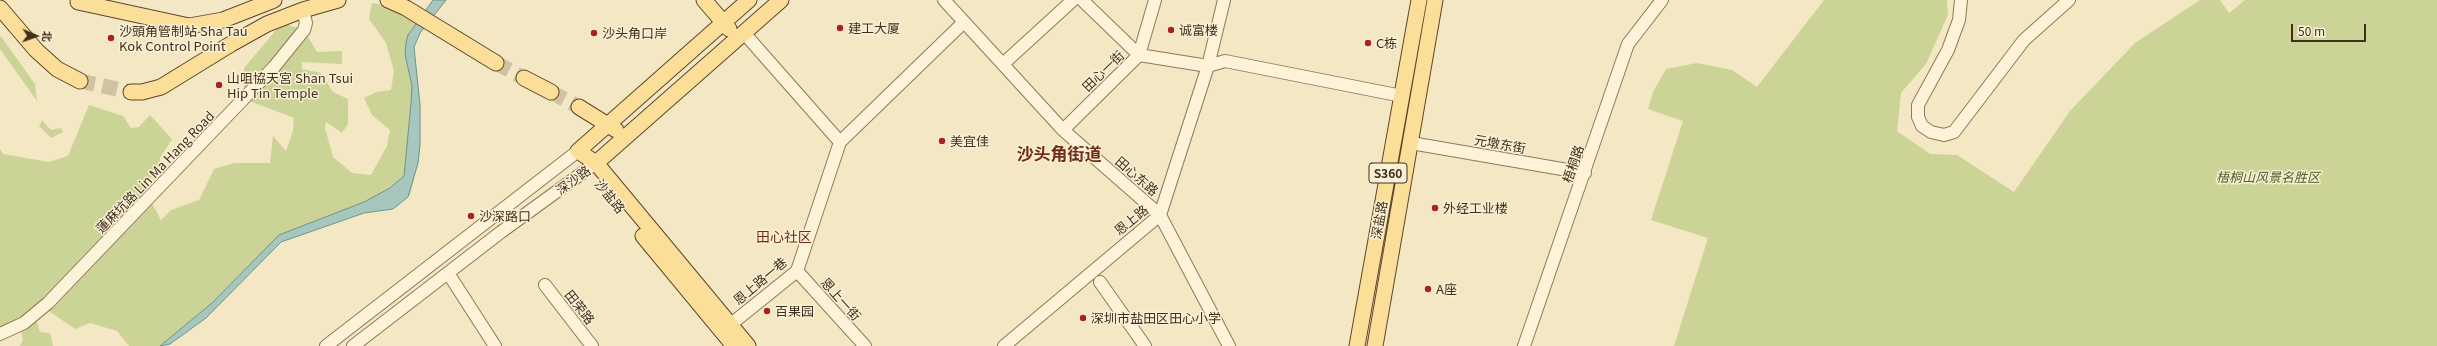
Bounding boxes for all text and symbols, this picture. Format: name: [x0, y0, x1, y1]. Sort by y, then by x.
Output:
north arrow: [16, 16, 56, 56]
scale bar: [2293, 16, 2368, 42]
place label: 建工大厦: [848, 20, 900, 36]
place label: 诚富楼: [1179, 22, 1218, 38]
text: 50 m: [2298, 22, 2325, 39]
place label: 沙頭角管制站 Sha Tau Kok Control Point: [119, 23, 248, 54]
marker: 建工大厦: [835, 23, 845, 33]
place label: 沙头角口岸: [602, 25, 667, 41]
marker: 诚富楼: [1166, 25, 1176, 35]
marker: 沙头角口岸: [589, 28, 599, 38]
text: 北: [40, 31, 56, 42]
marker: 沙頭角管制站 Sha Tau Kok Control Point: [106, 33, 116, 43]
place label: C栋: [1376, 35, 1397, 51]
marker: C栋: [1363, 38, 1373, 48]
street label: 田心一街: [1079, 47, 1127, 95]
place label: 山咀協天宮 Shan Tsui Hip Tin Temple: [227, 70, 353, 101]
marker: 山咀協天宮 Shan Tsui Hip Tin Temple: [214, 80, 224, 90]
street label: 蓮麻坑路 Lin Ma Hang Road: [93, 108, 217, 236]
street label: 元墩东街: [1473, 132, 1527, 156]
place label: 美宜佳: [950, 133, 989, 149]
marker: 美宜佳: [937, 136, 947, 146]
street label: 梧桐路: [1559, 143, 1587, 185]
district label: 沙头角街道: [1017, 144, 1101, 164]
street label: 田心东路: [1112, 153, 1162, 199]
street label: 深沙路: [553, 162, 593, 198]
road number: S360: [1369, 163, 1407, 183]
park label: 梧桐山风景名胜区: [2216, 169, 2320, 185]
street label: 沙盐路: [592, 176, 628, 216]
street label: 深盐路: [1368, 199, 1390, 241]
place label: 外经工业楼: [1443, 200, 1508, 216]
street label: 恩上路: [1111, 202, 1151, 238]
marker: 外经工业楼: [1430, 203, 1440, 213]
place label: 沙深路口: [479, 208, 531, 224]
marker: 沙深路口: [466, 211, 476, 221]
district label: 田心社区: [756, 229, 812, 245]
street label: 恩上路一巷: [730, 254, 790, 308]
street label: 恩上一街: [818, 274, 864, 324]
place label: A座: [1436, 281, 1457, 297]
marker: A座: [1423, 284, 1433, 294]
street label: 田荣路: [562, 287, 598, 327]
place label: 百果园: [775, 303, 814, 319]
marker: 百果园: [762, 306, 772, 316]
place label: 深圳市盐田区田心小学: [1091, 310, 1221, 326]
marker: 深圳市盐田区田心小学: [1078, 313, 1088, 323]

